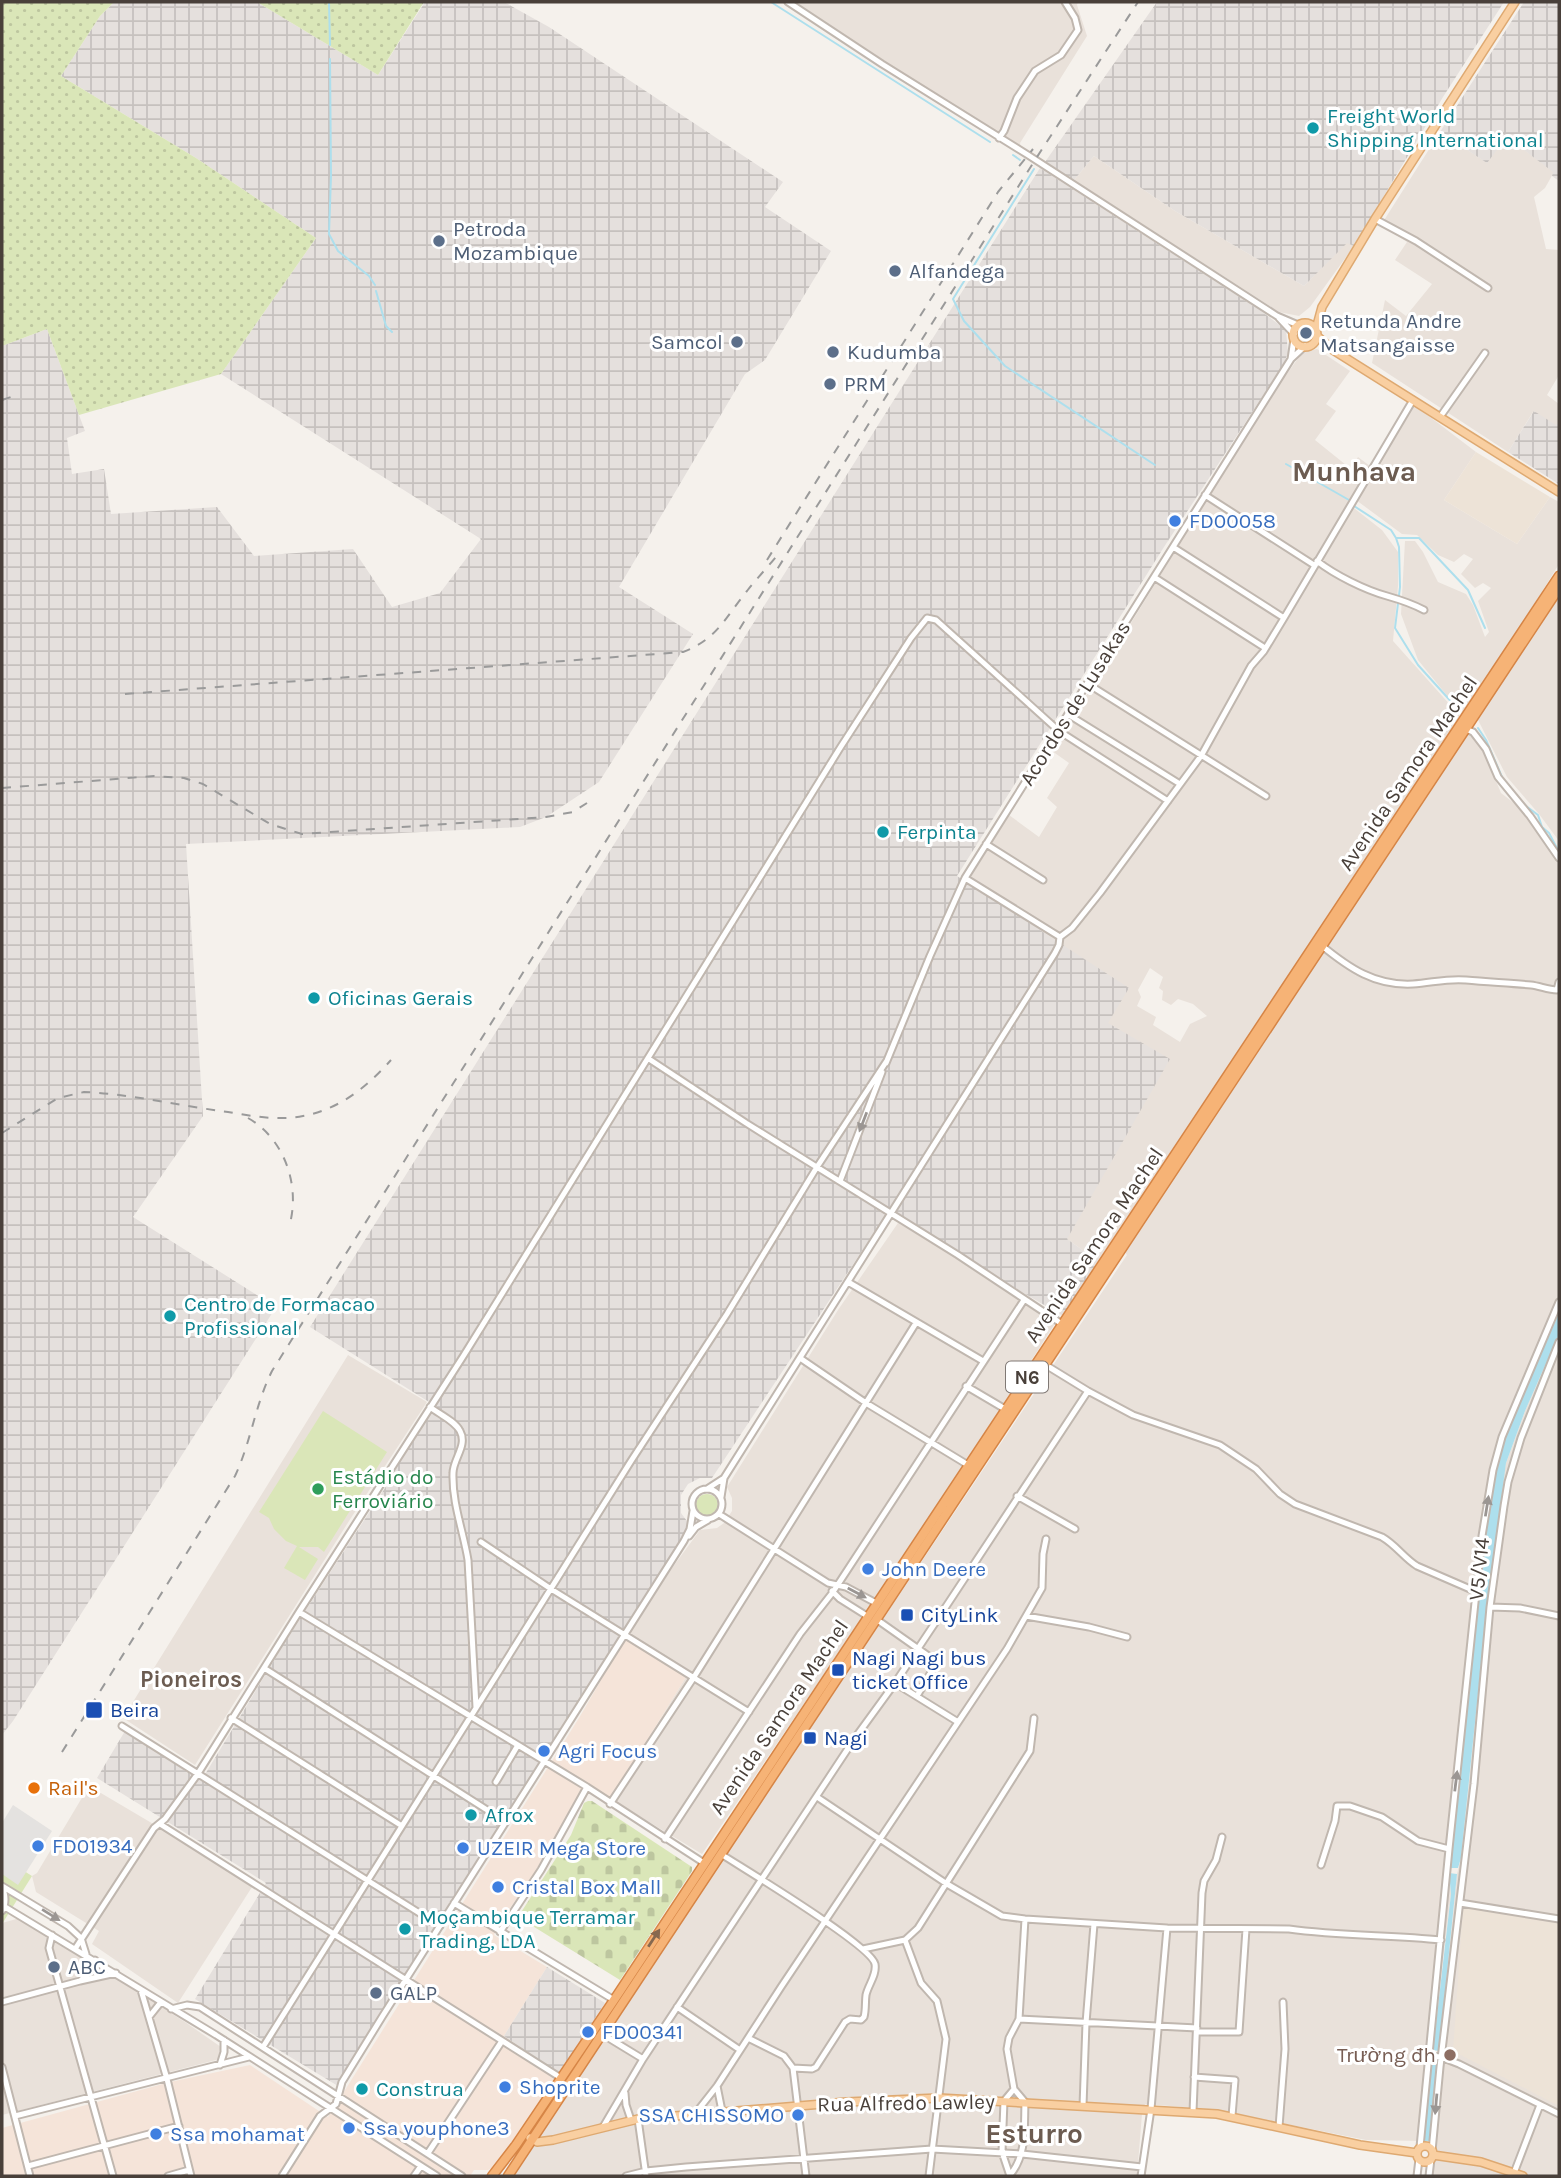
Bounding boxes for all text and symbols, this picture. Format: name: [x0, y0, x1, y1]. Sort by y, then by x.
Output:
place label: Freight World Shipping International: [1327, 104, 1544, 152]
marker: Freight World Shipping International: [1305, 120, 1321, 136]
place label: Petroda Mozambique: [453, 217, 578, 265]
marker: Petroda Mozambique: [431, 233, 447, 249]
place label: Alfandega: [909, 259, 1005, 283]
marker: Alfandega: [887, 263, 903, 279]
place label: Retunda Andre Matsangaisse: [1320, 309, 1461, 357]
marker: Retunda Andre Matsangaisse: [1298, 325, 1314, 341]
place label: Samcol: [651, 330, 723, 354]
marker: Samcol: [729, 334, 745, 350]
place label: Kudumba: [847, 340, 941, 364]
marker: Kudumba: [825, 344, 841, 360]
place label: PRM: [844, 372, 886, 396]
marker: PRM: [822, 376, 838, 392]
district label: Munhava: [1292, 455, 1416, 488]
place label: FD00058: [1189, 509, 1276, 533]
marker: FD00058: [1167, 513, 1183, 529]
street label: Acordos de Lusakas: [1015, 616, 1135, 790]
street label: Avenida Samora Machel: [1334, 671, 1482, 875]
place label: Ferpinta: [897, 820, 976, 844]
marker: Ferpinta: [875, 824, 891, 840]
place label: Oficinas Gerais: [328, 986, 473, 1010]
marker: Oficinas Gerais: [306, 990, 322, 1006]
one-way arrow: [858, 1111, 869, 1132]
street label: Avenida Samora Machel: [1020, 1143, 1168, 1347]
place label: Centro de Formacao Profissional: [184, 1292, 375, 1340]
marker: Centro de Formacao Profissional: [162, 1308, 178, 1324]
road number: N6: [1006, 1362, 1048, 1392]
place label: Estádio do Ferroviário: [332, 1465, 434, 1513]
marker: Estádio do Ferroviário: [310, 1481, 326, 1497]
one-way arrow: [1482, 1495, 1493, 1517]
street label: V5/V14: [1464, 1536, 1494, 1602]
place label: John Deere: [882, 1557, 986, 1581]
marker: John Deere: [860, 1561, 876, 1577]
one-way arrow: [847, 1588, 867, 1599]
place label: CityLink: [921, 1603, 999, 1627]
marker: CityLink: [899, 1607, 915, 1623]
street label: Avenida Samora Machel: [705, 1615, 853, 1819]
place label: Nagi Nagi bus ticket Office: [852, 1646, 986, 1694]
marker: Nagi Nagi bus ticket Office: [830, 1662, 846, 1678]
district label: Pioneiros: [140, 1666, 242, 1693]
place label: Beira: [110, 1698, 159, 1722]
marker: Beira: [84, 1700, 104, 1720]
place label: Nagi: [824, 1726, 868, 1750]
marker: Nagi: [802, 1730, 818, 1746]
place label: Agri Focus: [558, 1739, 657, 1763]
marker: Agri Focus: [536, 1743, 552, 1759]
one-way arrow: [1451, 1769, 1462, 1791]
place label: Rail's: [48, 1776, 98, 1800]
marker: Rail's: [26, 1780, 42, 1796]
place label: Afrox: [485, 1803, 534, 1827]
marker: Afrox: [463, 1807, 479, 1823]
place label: FD01934: [52, 1834, 133, 1858]
place label: UZEIR Mega Store: [477, 1836, 646, 1860]
marker: FD01934: [30, 1838, 46, 1854]
marker: UZEIR Mega Store: [455, 1840, 471, 1856]
place label: Cristal Box Mall: [512, 1875, 661, 1899]
marker: Cristal Box Mall: [490, 1879, 506, 1895]
place label: Moçambique Terramar Trading, LDA: [419, 1905, 635, 1953]
one-way arrow: [41, 1908, 60, 1921]
marker: Moçambique Terramar Trading, LDA: [397, 1921, 413, 1937]
one-way arrow: [648, 1928, 661, 1948]
place label: ABC: [68, 1955, 106, 1979]
marker: ABC: [46, 1959, 62, 1975]
place label: GALP: [390, 1981, 437, 2005]
marker: GALP: [368, 1985, 384, 2001]
place label: FD00341: [602, 2020, 683, 2044]
marker: FD00341: [580, 2024, 596, 2040]
place label: Trường đh: [1337, 2043, 1436, 2067]
marker: Trường đh: [1442, 2047, 1458, 2063]
place label: Shoprite: [519, 2075, 601, 2099]
place label: Construa: [376, 2077, 464, 2101]
marker: Shoprite: [497, 2079, 513, 2095]
marker: Construa: [354, 2081, 370, 2097]
street label: Rua Alfredo Lawley: [817, 2089, 995, 2117]
one-way arrow: [1430, 2093, 1441, 2115]
place label: SSA CHISSOMO: [638, 2103, 784, 2127]
marker: SSA CHISSOMO: [790, 2107, 806, 2123]
place label: Ssa youphone3: [363, 2116, 510, 2140]
district label: Esturro: [985, 2117, 1083, 2150]
marker: Ssa youphone3: [341, 2120, 357, 2136]
place label: Ssa mohamat: [170, 2122, 305, 2146]
marker: Ssa mohamat: [148, 2126, 164, 2142]

